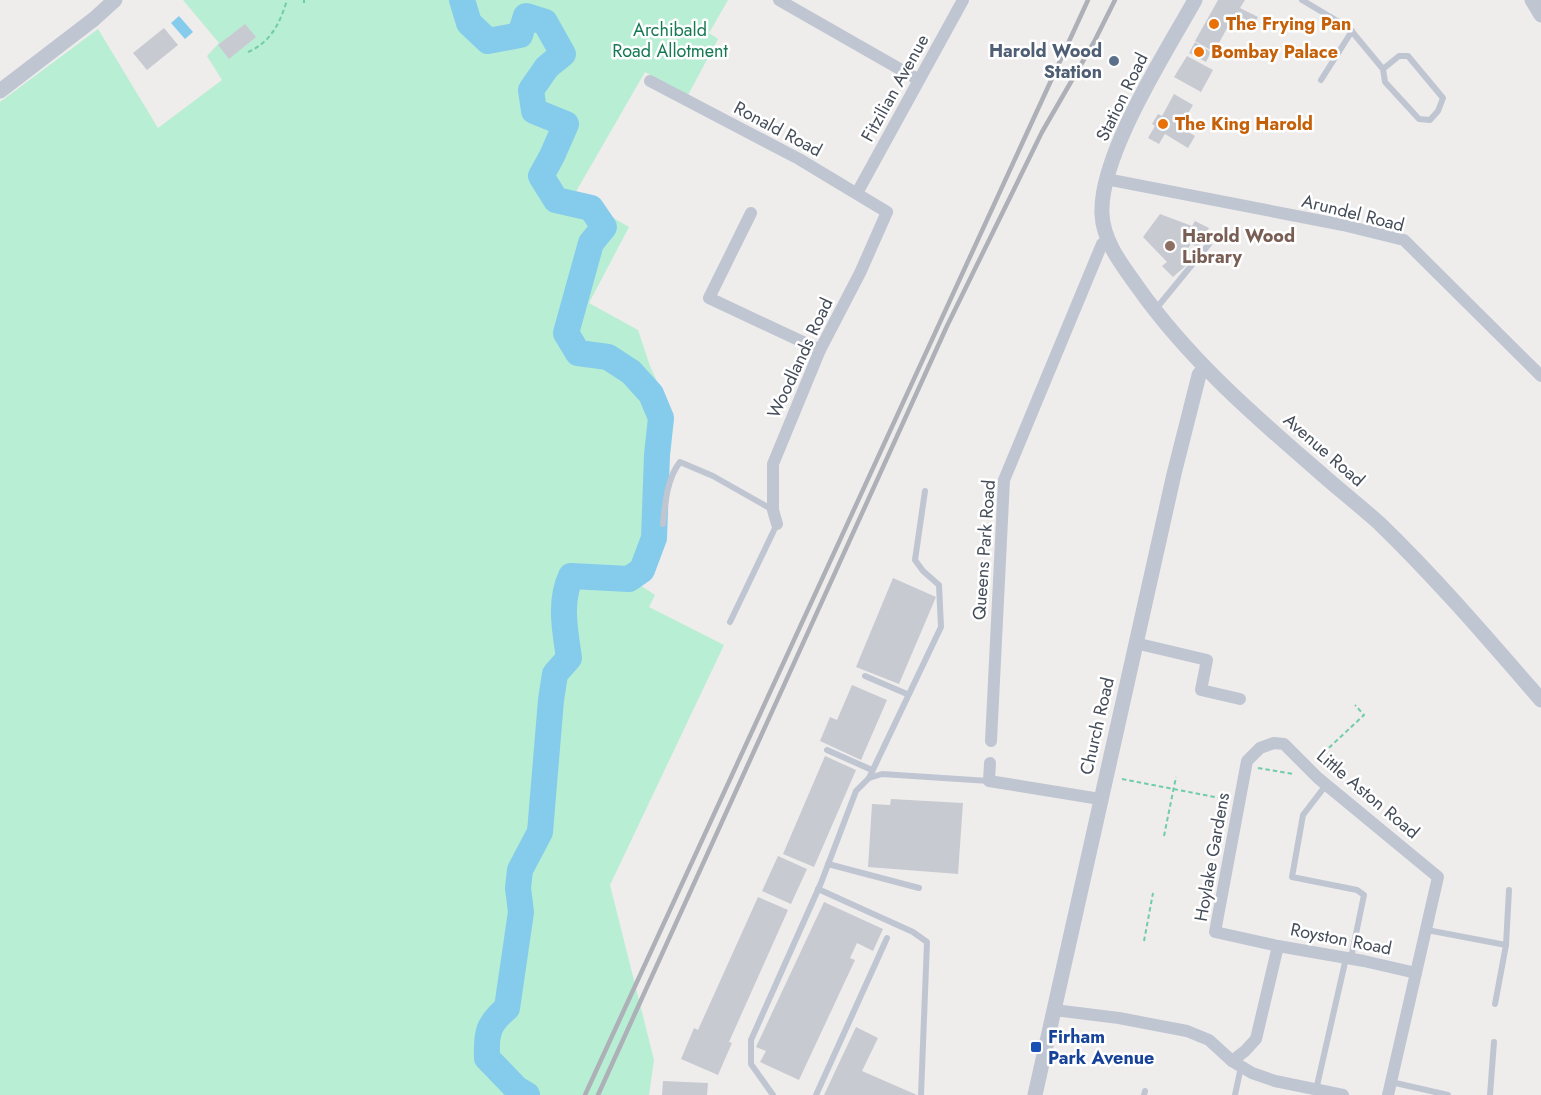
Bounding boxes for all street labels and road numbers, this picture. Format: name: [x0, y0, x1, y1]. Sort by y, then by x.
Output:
street label: Fitzilian Avenue: [855, 30, 935, 146]
street label: Station Road: [1089, 48, 1155, 146]
street label: Ronald Road: [729, 95, 827, 163]
street label: Arundel Road: [1299, 188, 1407, 238]
street label: Woodlands Road: [761, 293, 839, 423]
street label: Avenue Road: [1278, 407, 1370, 493]
street label: Queens Park Road: [966, 479, 1002, 621]
street label: Church Road: [1073, 675, 1121, 777]
street label: Little Aston Road: [1311, 743, 1425, 845]
street label: Hoylake Gardens: [1188, 790, 1236, 924]
street label: Royston Road: [1288, 916, 1394, 962]

